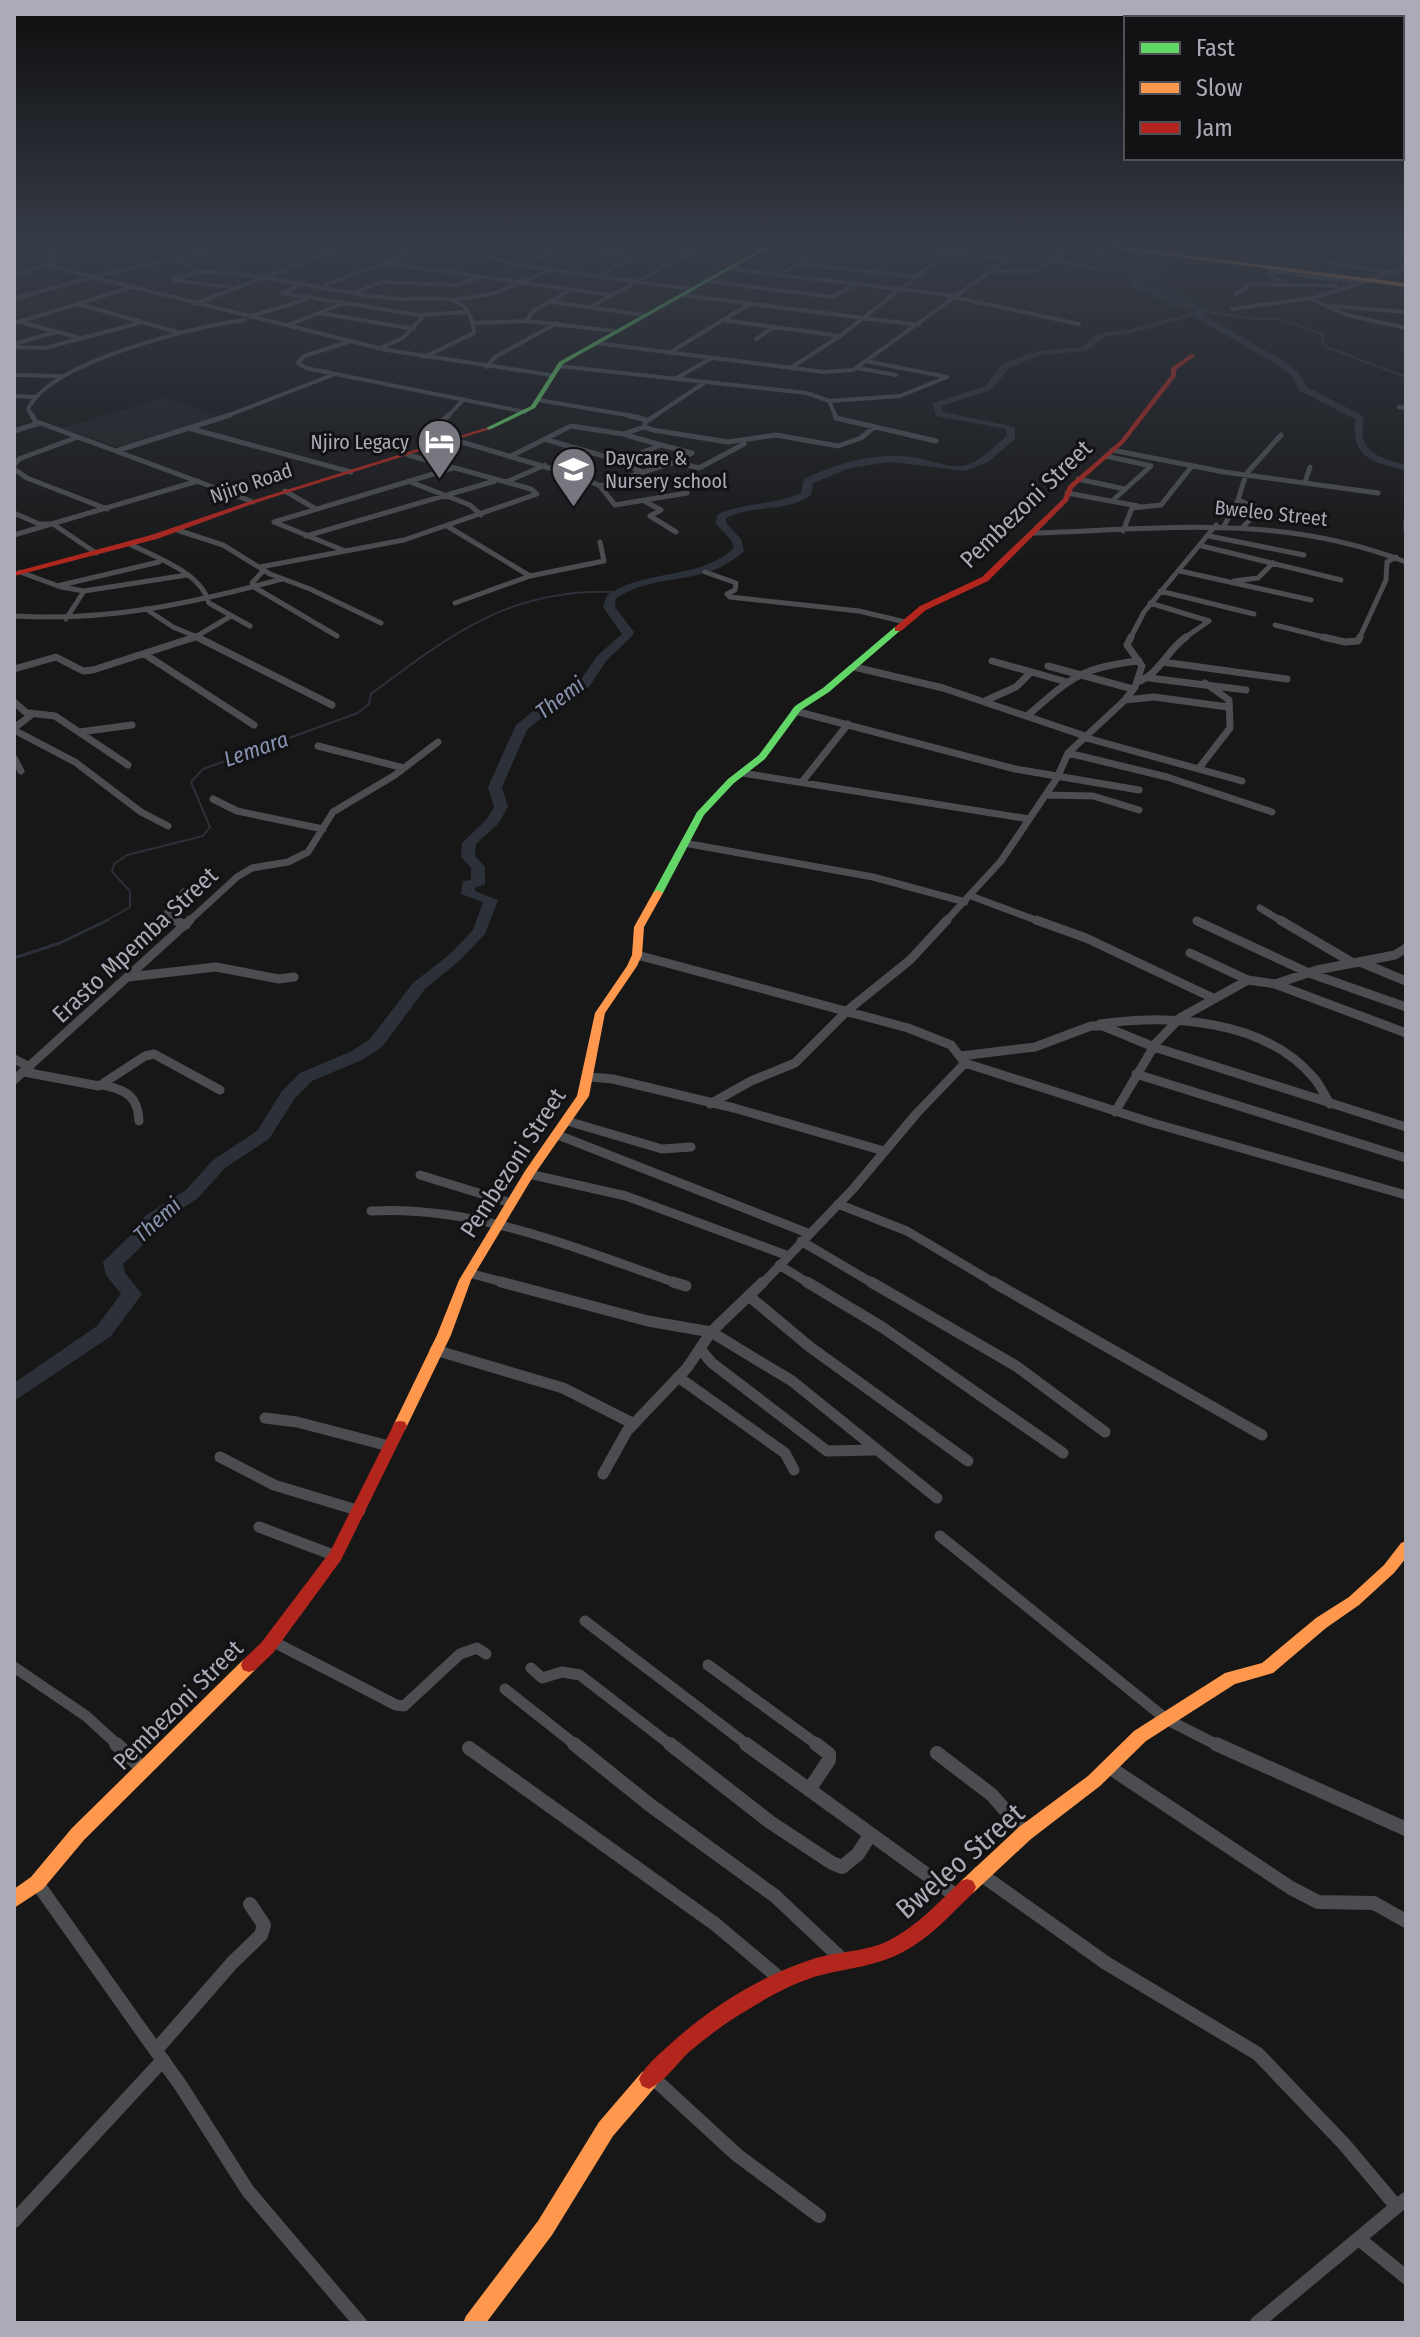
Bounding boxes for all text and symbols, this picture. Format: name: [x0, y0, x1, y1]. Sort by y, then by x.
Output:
legend: [1124, 16, 1404, 160]
text: Fast: [1196, 34, 1235, 62]
text: Slow: [1196, 74, 1243, 102]
text: Jam: [1196, 114, 1233, 142]
hotel icon: Njiro Legacy: [416, 418, 464, 481]
place label: Njiro Legacy: [311, 430, 409, 454]
street label: Pembezoni Street: [954, 434, 1098, 574]
school or university icon: Daycare & Nursery school: [550, 445, 598, 508]
place label: Daycare & Nursery school: [605, 446, 727, 493]
street label: Njiro Road: [207, 458, 295, 508]
street label: Bweleo Street: [1213, 495, 1329, 531]
water label: Themi: [530, 671, 590, 725]
water label: Lemara: [220, 725, 292, 773]
street label: Erasto Mpemba Street: [47, 861, 223, 1029]
street label: Pembezoni Street: [454, 1083, 572, 1243]
water label: Themi: [128, 1191, 187, 1248]
street label: Pembezoni Street: [107, 1634, 249, 1776]
street label: Bweleo Street: [889, 1796, 1031, 1926]

